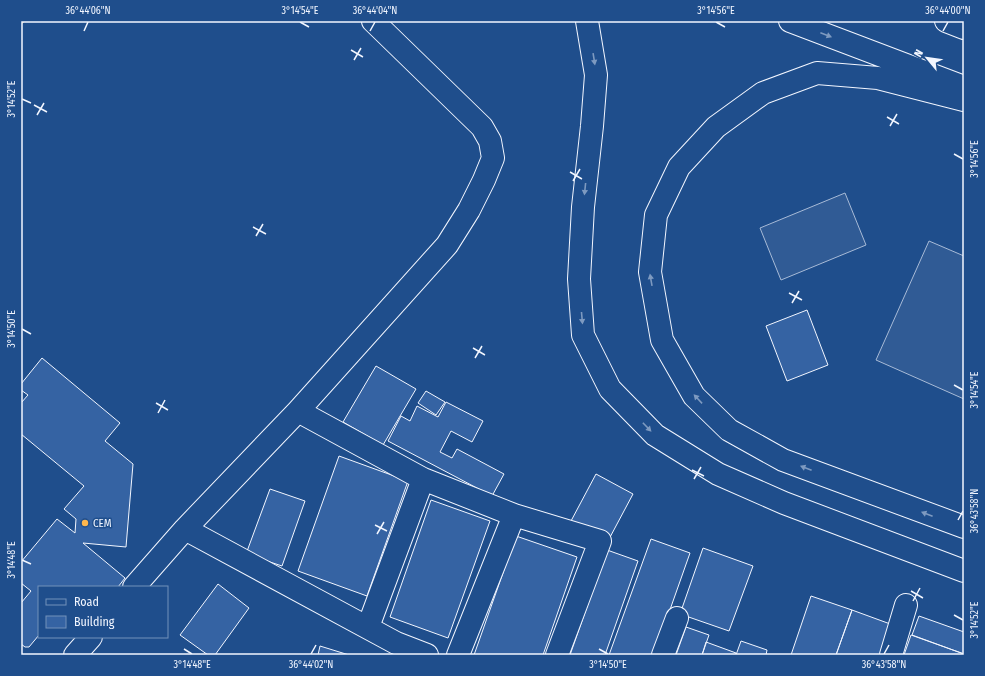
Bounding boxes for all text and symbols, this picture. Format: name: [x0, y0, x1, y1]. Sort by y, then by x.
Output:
text: 36°44'06"N: [66, 5, 110, 17]
text: 3°14'54"E: [282, 5, 319, 17]
text: 36°44'04"N: [353, 5, 397, 17]
text: 3°14'56"E: [697, 5, 735, 17]
text: 36°44'00"N: [925, 5, 971, 17]
one-way arrow: [821, 33, 833, 39]
north arrow: [907, 38, 947, 78]
text: N: [911, 47, 926, 59]
one-way arrow: [591, 53, 597, 66]
text: 3°14'52"E: [6, 80, 18, 117]
text: 3°14'56"E: [969, 140, 981, 178]
one-way arrow: [582, 183, 588, 195]
one-way arrow: [648, 274, 654, 286]
text: 3°14'50"E: [6, 310, 18, 348]
one-way arrow: [578, 312, 585, 324]
text: 3°14'54"E: [969, 371, 981, 408]
one-way arrow: [693, 394, 702, 404]
one-way arrow: [642, 422, 652, 432]
one-way arrow: [799, 465, 811, 471]
text: 36°43'58"N: [969, 489, 981, 533]
one-way arrow: [921, 510, 933, 516]
place label: CEM: [93, 517, 112, 530]
marker: CEM: [80, 518, 90, 528]
text: 3°14'48"E: [6, 541, 18, 579]
legend: [38, 586, 168, 638]
text: Road: [74, 595, 99, 609]
text: 3°14'52"E: [969, 601, 981, 638]
text: Building: [74, 615, 115, 629]
text: 3°14'48"E: [173, 659, 211, 671]
text: 36°44'02"N: [289, 659, 333, 671]
text: 3°14'50"E: [589, 659, 627, 671]
text: 36°43'58"N: [862, 659, 906, 671]

